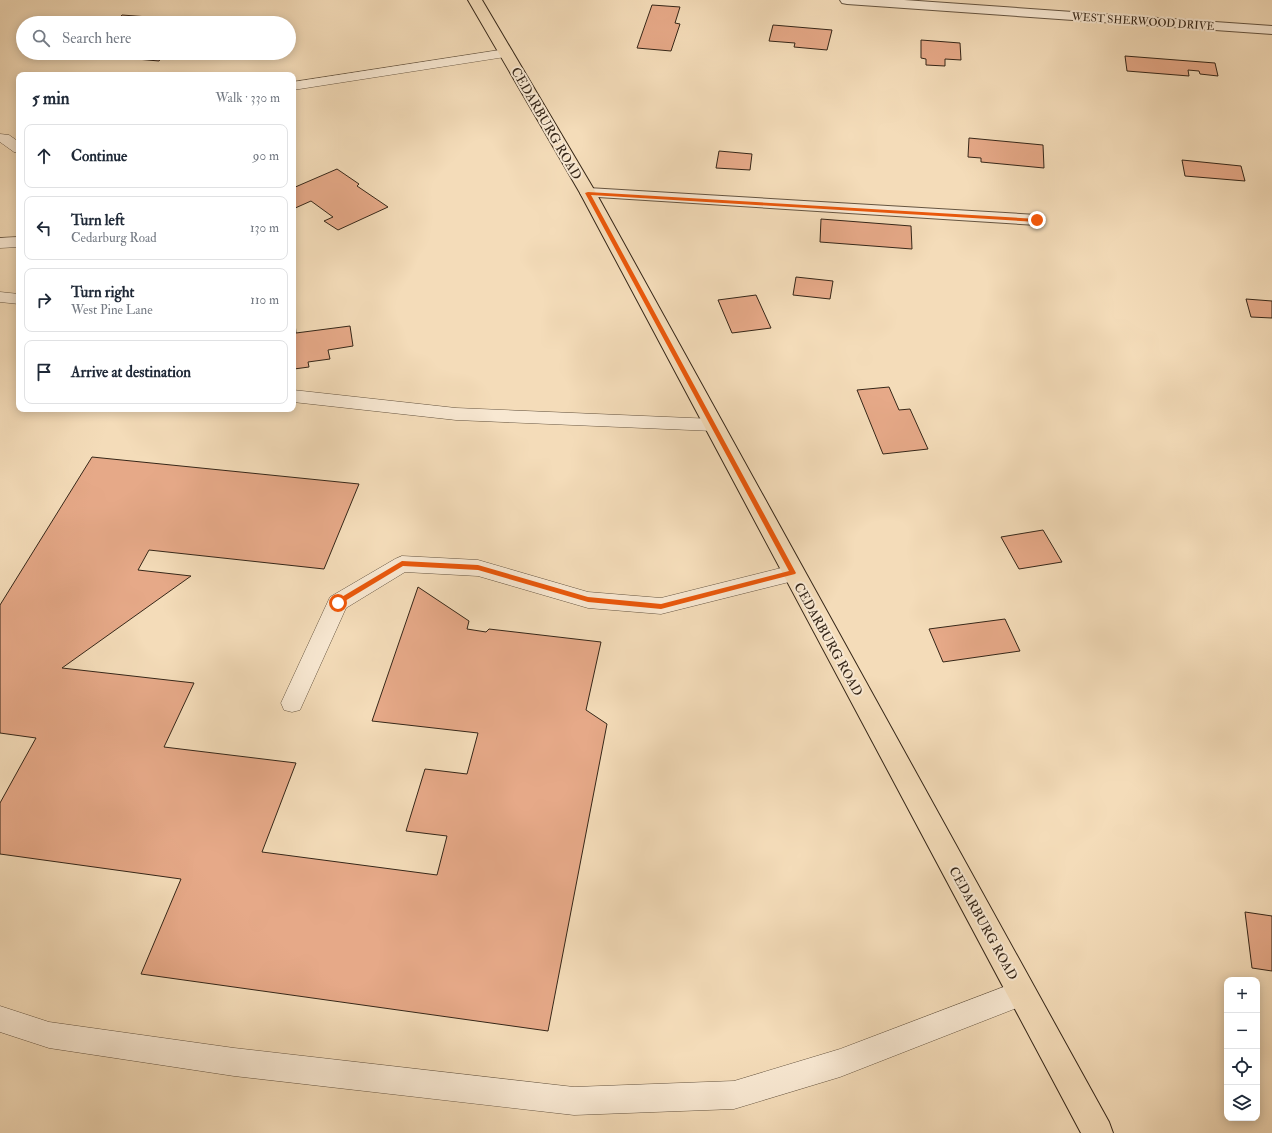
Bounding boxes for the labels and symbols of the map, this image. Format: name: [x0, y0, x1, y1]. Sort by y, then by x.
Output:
street label: WEST SHERWOOD DRIVE: [1070, 10, 1215, 33]
street label: CEDARBURG ROAD: [507, 64, 585, 183]
route end: [1028, 211, 1046, 229]
street label: CEDARBURG ROAD: [790, 580, 866, 699]
route start: [329, 594, 347, 612]
street label: CEDARBURG ROAD: [945, 864, 1021, 983]

